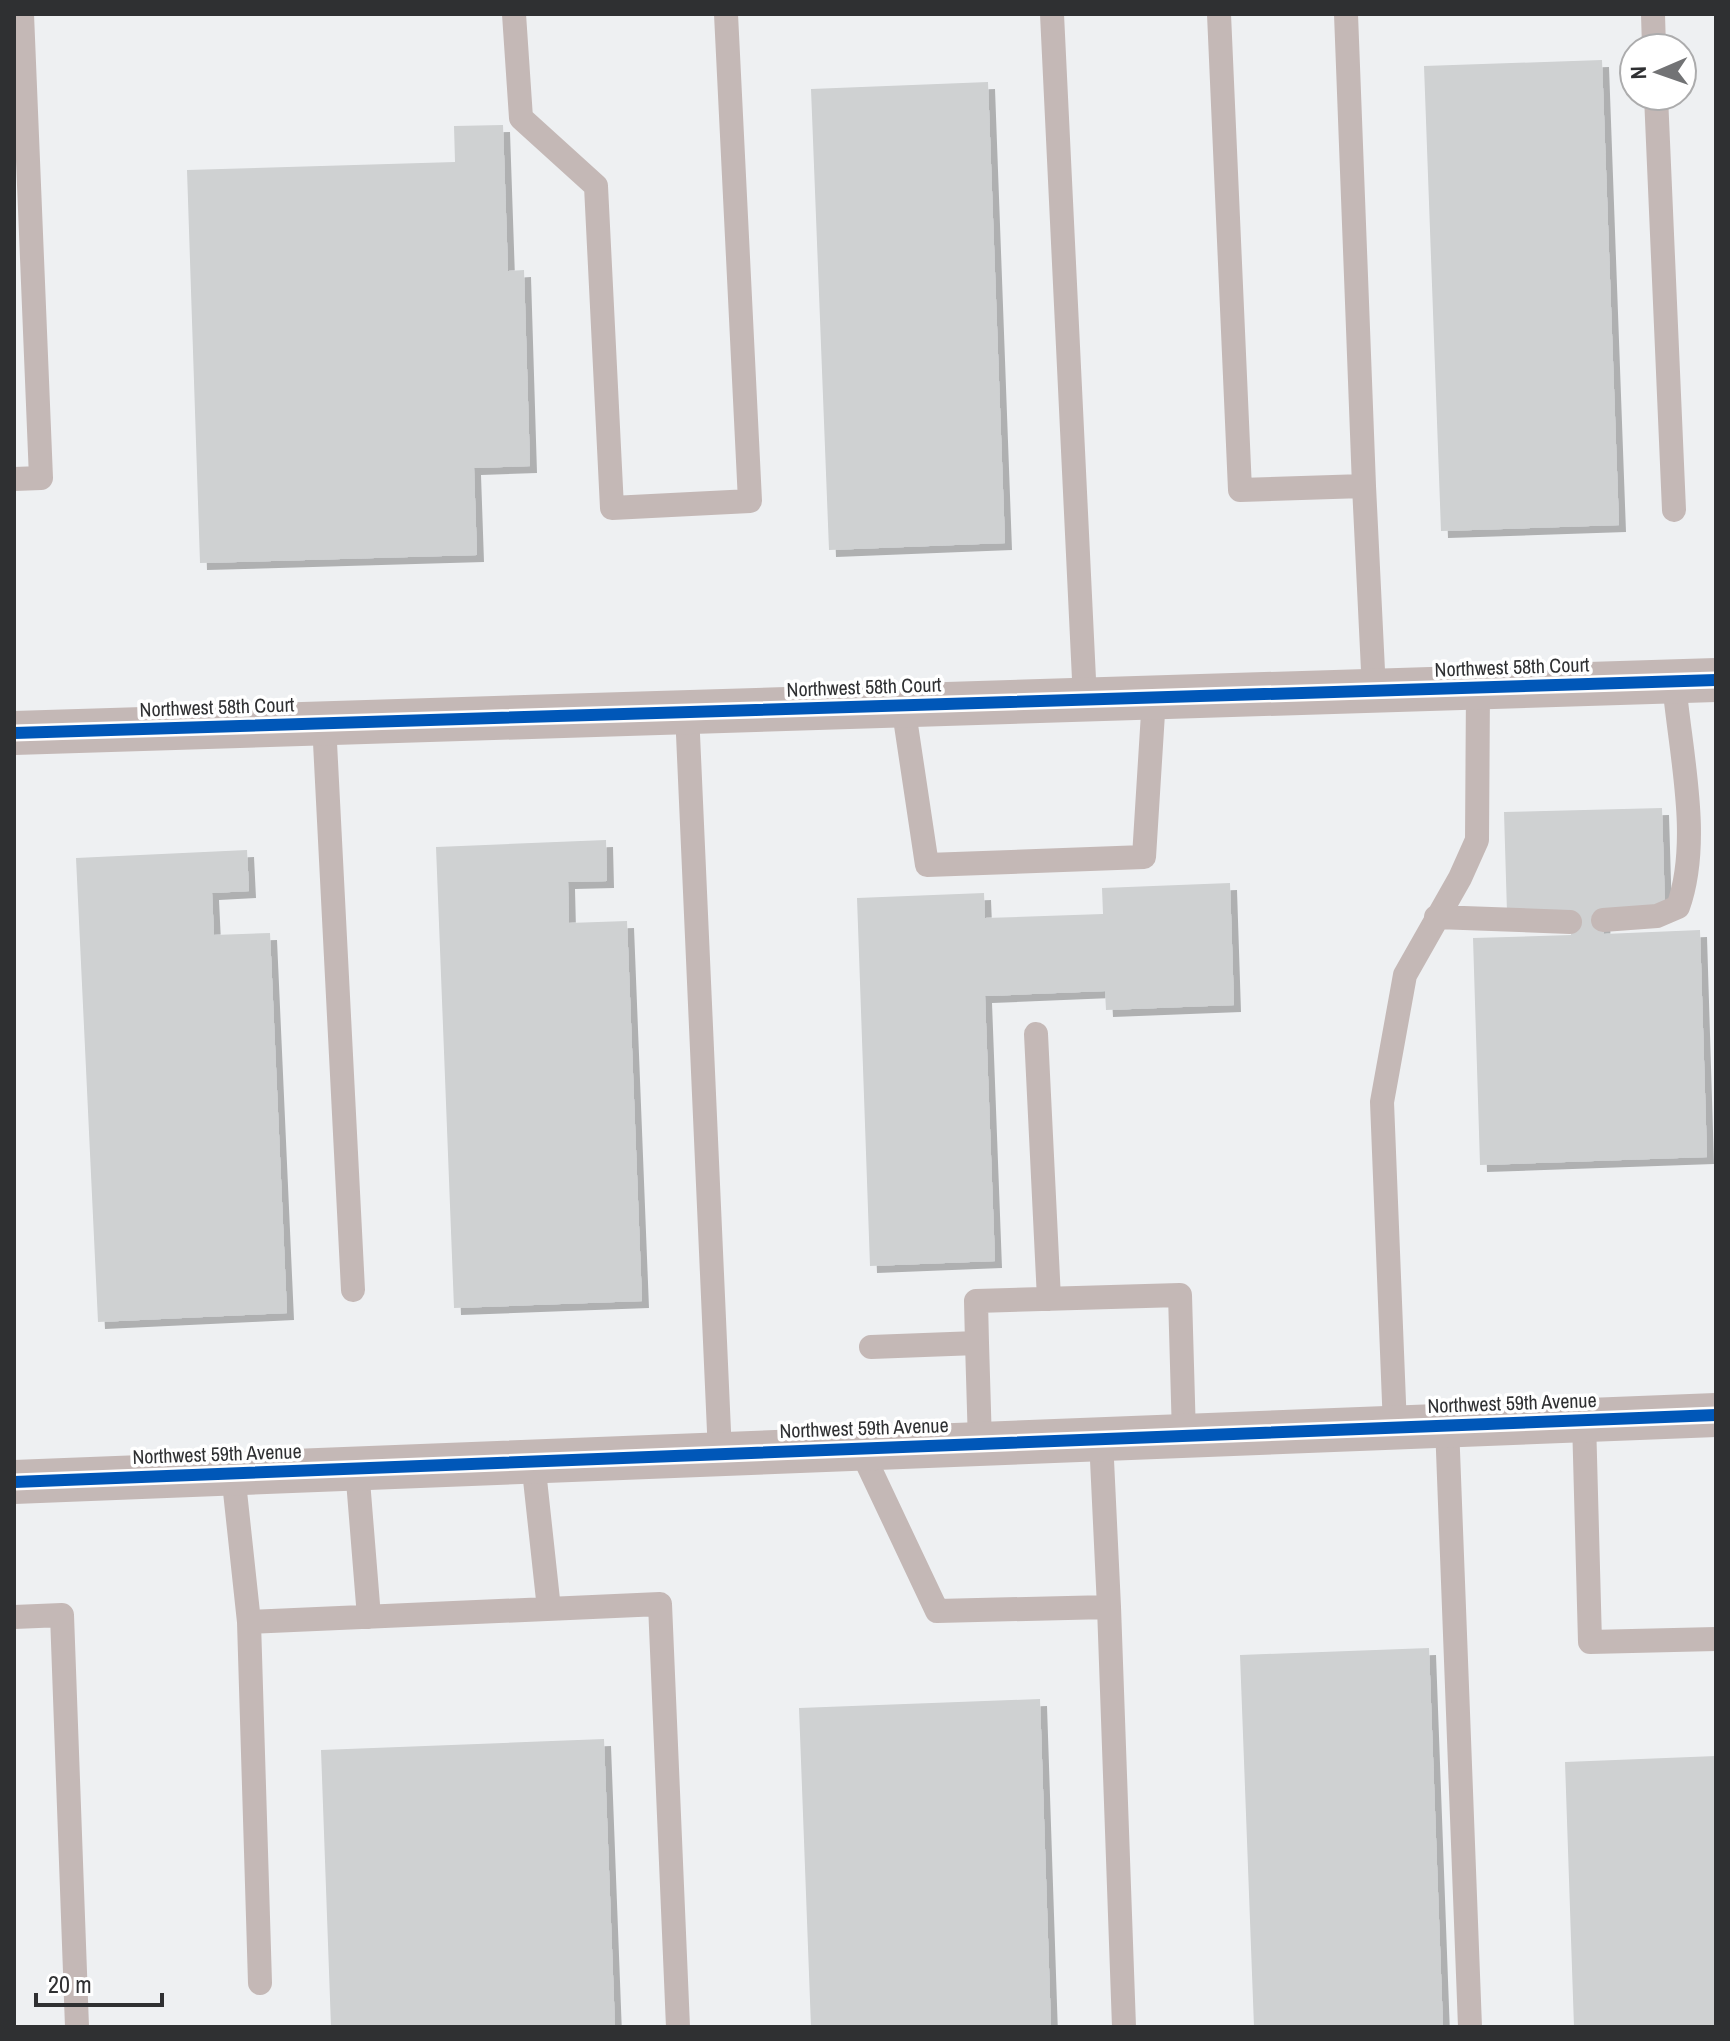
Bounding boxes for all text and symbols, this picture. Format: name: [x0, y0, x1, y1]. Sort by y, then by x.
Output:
north arrow: [1618, 32, 1698, 112]
text: N: [1623, 66, 1653, 80]
street label: Northwest 58th Court: [1434, 650, 1590, 683]
street label: Northwest 58th Court: [786, 670, 942, 703]
street label: Northwest 58th Court: [139, 690, 295, 723]
street label: Northwest 59th Avenue: [1427, 1386, 1597, 1419]
street label: Northwest 59th Avenue: [779, 1411, 949, 1444]
street label: Northwest 59th Avenue: [132, 1437, 302, 1470]
scale bar: [36, 1957, 162, 2007]
text: 20 m: [48, 1968, 92, 2000]

